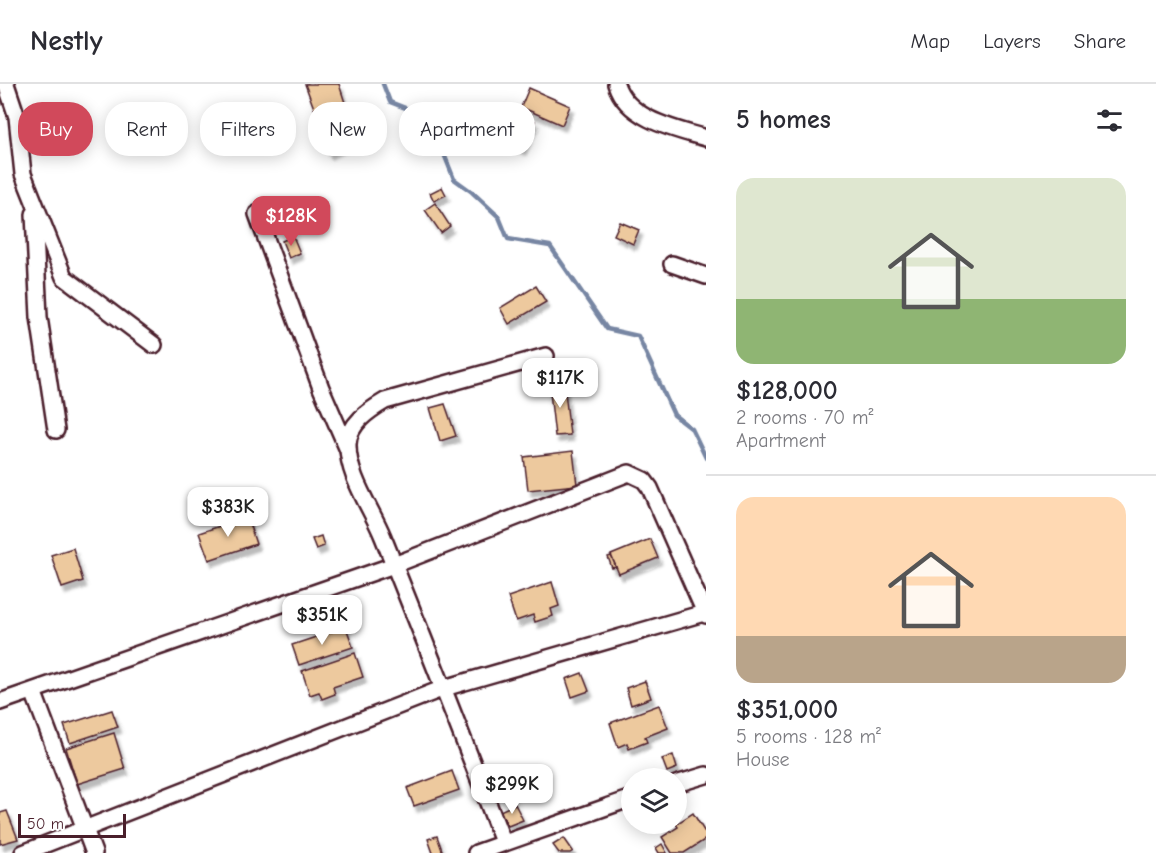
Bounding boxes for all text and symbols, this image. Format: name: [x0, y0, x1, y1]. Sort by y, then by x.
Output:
text: Nestly: [30, 25, 103, 57]
text: Map: [911, 29, 950, 53]
text: Layers: [983, 29, 1041, 53]
text: Share: [1074, 29, 1126, 53]
chip: Buy: [18, 102, 93, 156]
chip: Rent: [105, 102, 188, 156]
chip: Filters: [200, 102, 296, 156]
chip: New: [308, 102, 387, 156]
chip: Apartment: [399, 102, 535, 156]
icon: filters: [1093, 104, 1126, 137]
text: 5 homes: [736, 105, 831, 135]
pin: $128K: [249, 196, 333, 247]
text: $128K: [265, 204, 317, 227]
icon: home: [877, 217, 985, 325]
pin: $117K: [518, 358, 602, 409]
text: $117K: [536, 366, 584, 389]
text: $128,000: [736, 376, 838, 406]
text: 2 rooms · 70 m²: [736, 406, 873, 429]
text: Apartment: [736, 429, 826, 452]
pin: $383K: [186, 487, 270, 538]
text: $383K: [201, 495, 255, 518]
icon: home: [877, 536, 985, 644]
pin: $351K: [280, 595, 364, 646]
text: $351K: [296, 603, 348, 626]
text: $351,000: [736, 695, 838, 725]
text: 5 rooms · 128 m²: [736, 725, 881, 748]
text: House: [736, 748, 790, 771]
pin: $299K: [470, 764, 554, 815]
map controls: [621, 768, 687, 834]
button: layers: [621, 768, 687, 834]
text: $299K: [485, 772, 539, 795]
scale bar: [18, 811, 126, 838]
text: 50 m: [27, 815, 64, 833]

